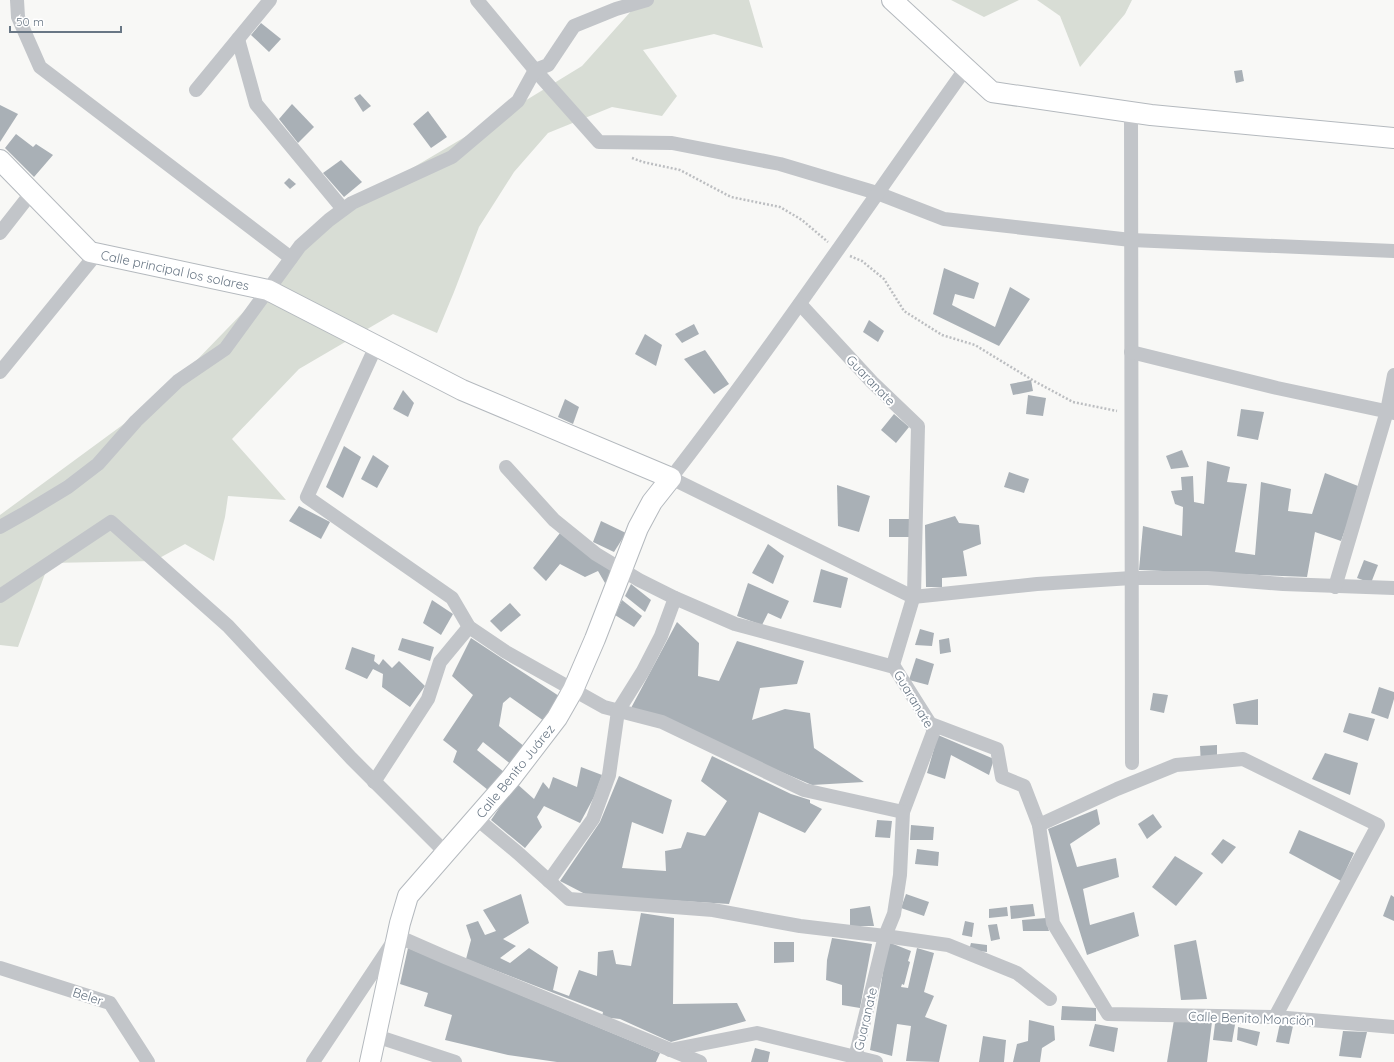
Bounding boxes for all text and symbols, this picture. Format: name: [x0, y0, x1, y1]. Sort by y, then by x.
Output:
scale bar: [10, 8, 121, 34]
text: 50 m: [16, 14, 44, 29]
street label: Calle principal los solares: [99, 246, 251, 294]
street label: Guaranate: [843, 351, 899, 409]
street label: Guaranate: [891, 667, 937, 731]
street label: Calle Benito Juárez: [472, 721, 558, 821]
street label: Beler: [71, 984, 105, 1008]
street label: Guaranate: [850, 986, 880, 1052]
street label: Calle Benito Monción: [1188, 1008, 1314, 1028]

